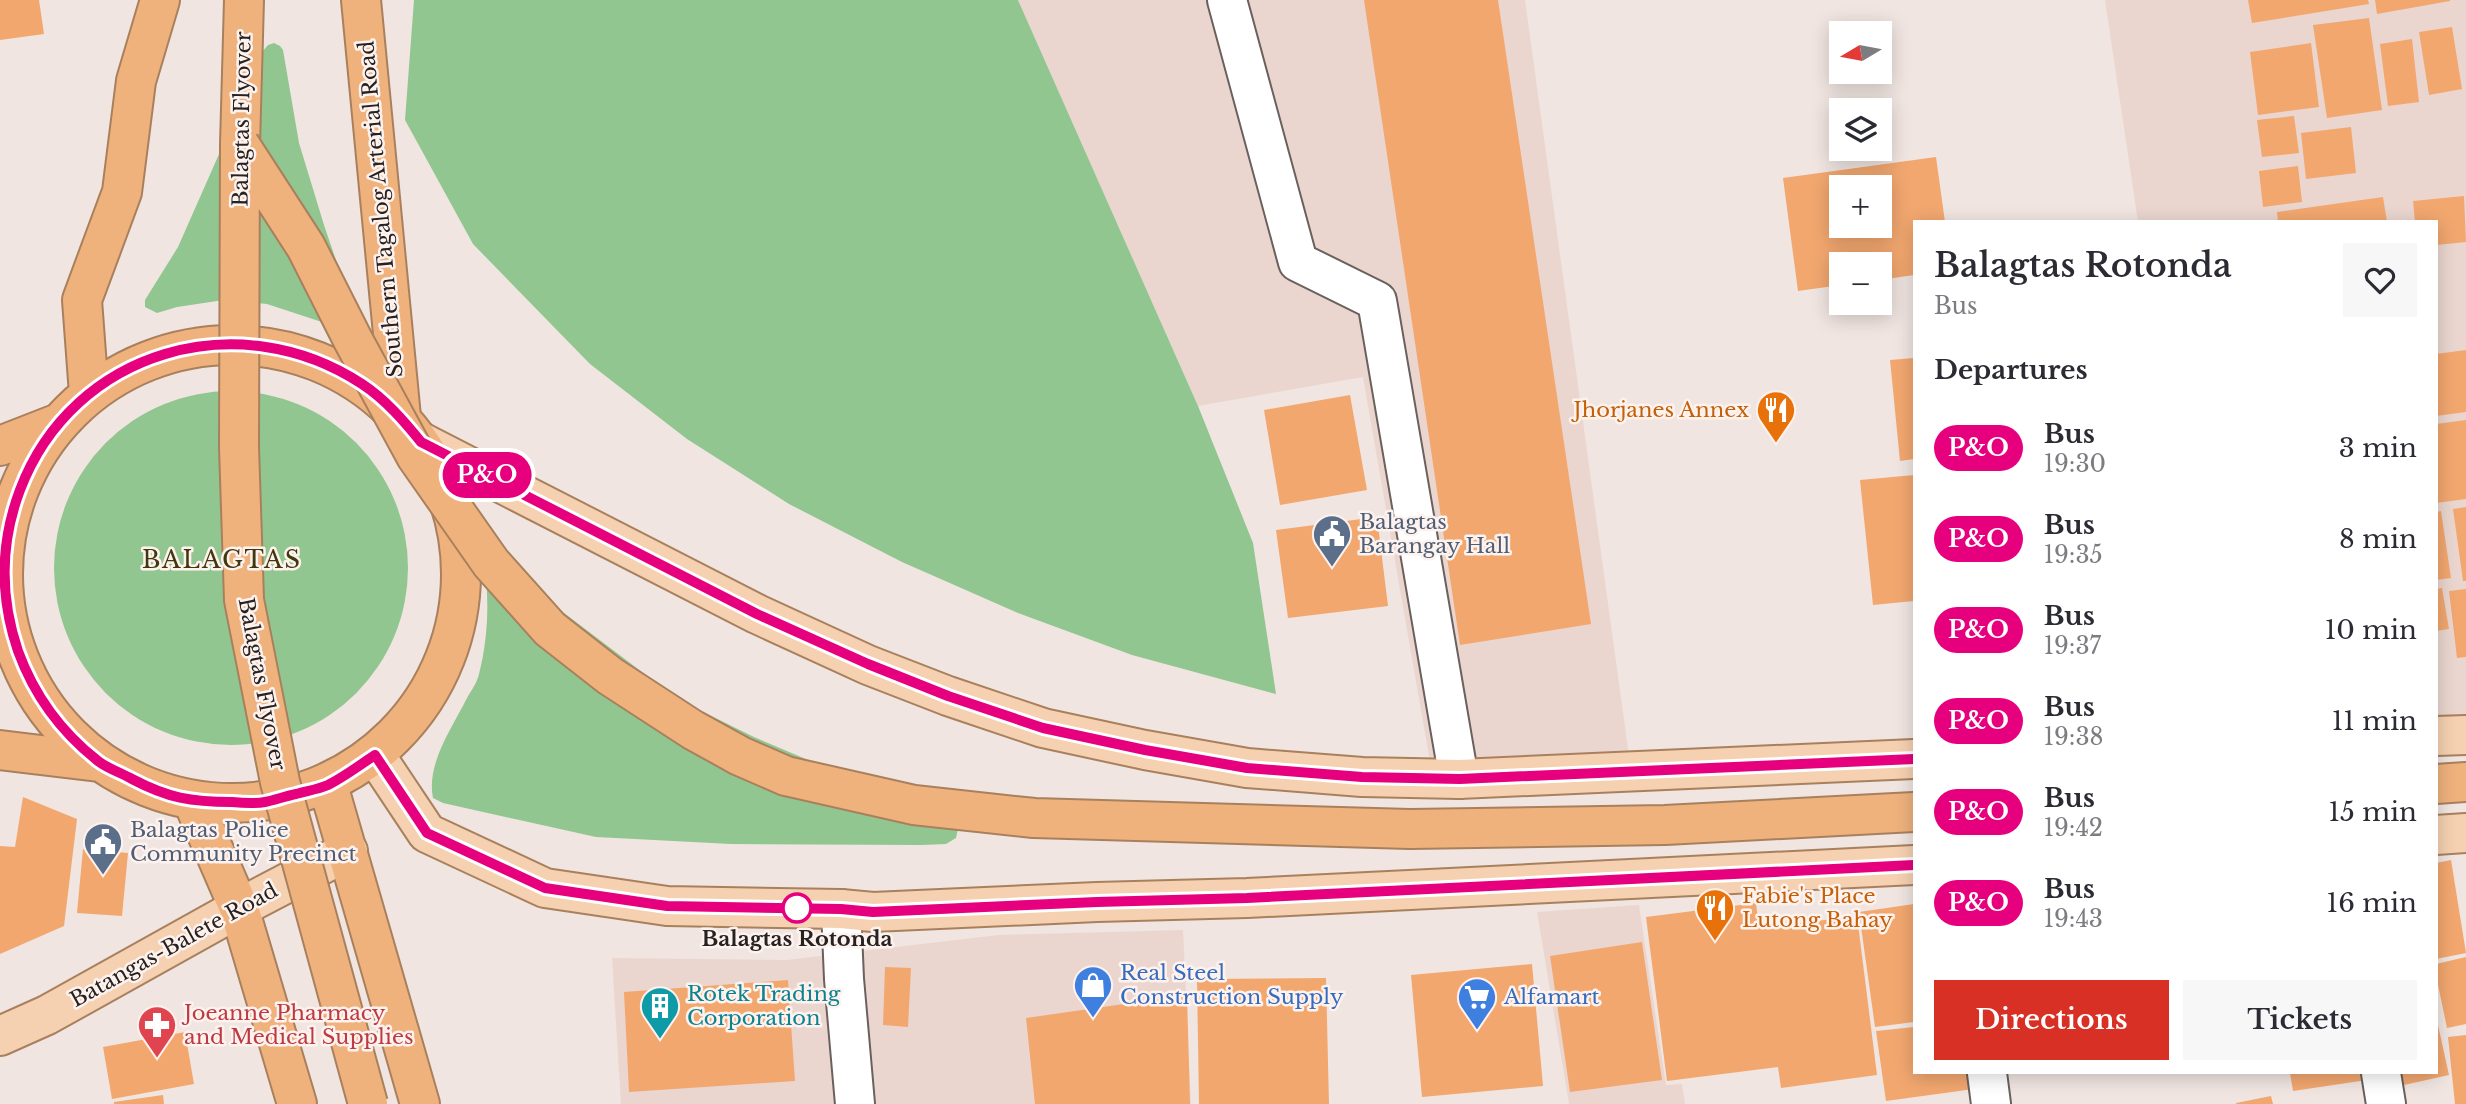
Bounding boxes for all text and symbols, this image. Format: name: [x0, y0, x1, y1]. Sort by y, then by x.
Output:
north arrow: [1829, 21, 1892, 84]
map controls: [1829, 21, 1892, 315]
street label: Balagtas Flyover: [227, 31, 257, 207]
street label: Southern Tagalog Arterial Road: [353, 40, 409, 378]
button: layers: [1829, 98, 1892, 161]
button: +: [1829, 175, 1892, 238]
button: heart: [2343, 243, 2417, 317]
text: Balagtas Rotonda: [1934, 245, 2232, 286]
button: −: [1829, 252, 1892, 315]
text: Bus: [1934, 292, 1977, 320]
text: Departures: [1934, 354, 2088, 386]
restaurant icon: Jhorjanes Annex: [1755, 389, 1797, 444]
place label: Jhorjanes Annex: [1570, 397, 1749, 423]
text: Bus: [2044, 418, 2095, 450]
text: 3 min: [2339, 432, 2417, 464]
text: P&O: [1948, 433, 2009, 462]
text: 19:30: [2044, 450, 2106, 478]
line badge: P&O: [447, 452, 527, 498]
text: P&O: [457, 460, 517, 489]
place label: Balagtas Barangay Hall: [1359, 509, 1510, 559]
text: Bus: [2044, 509, 2095, 541]
public building icon: Balagtas Barangay Hall: [1311, 513, 1353, 568]
text: 8 min: [2339, 523, 2417, 555]
text: P&O: [1948, 524, 2009, 553]
text: 19:35: [2044, 541, 2103, 569]
district label: BALAGTAS: [142, 545, 302, 574]
street label: Balagtas Flyover: [233, 595, 291, 773]
text: Bus: [2044, 600, 2095, 632]
text: 10 min: [2325, 614, 2417, 646]
text: P&O: [1948, 615, 2009, 644]
text: 19:37: [2044, 632, 2101, 660]
text: Bus: [2044, 691, 2095, 723]
text: 11 min: [2332, 705, 2417, 737]
text: P&O: [1948, 706, 2009, 735]
text: 19:38: [2044, 723, 2104, 751]
text: Bus: [2044, 782, 2095, 814]
text: 15 min: [2328, 796, 2417, 828]
text: P&O: [1948, 797, 2009, 826]
text: 19:42: [2044, 814, 2103, 842]
place label: Balagtas Police Community Precinct: [130, 817, 356, 867]
public building icon: Balagtas Police Community Precinct: [82, 821, 124, 876]
text: Bus: [2044, 873, 2095, 905]
street label: Batangas-Balete Road: [66, 877, 282, 1013]
place label: Fabie's Place Lutong Bahay: [1742, 883, 1893, 933]
restaurant icon: Fabie's Place Lutong Bahay: [1694, 887, 1736, 942]
text: 16 min: [2327, 887, 2417, 919]
text: P&O: [1948, 888, 2009, 917]
marker: Balagtas Rotonda: [782, 893, 812, 923]
text: 19:43: [2044, 905, 2103, 933]
place label: Balagtas Rotonda: [701, 926, 893, 952]
place label: Real Steel Construction Supply: [1120, 960, 1344, 1010]
shop icon: Real Steel Construction Supply: [1072, 964, 1114, 1019]
supermarket icon: Alfamart: [1456, 976, 1498, 1031]
button: Directions: [1934, 980, 2169, 1060]
button: Tickets: [2183, 980, 2417, 1060]
place label: Rotek Trading Corporation: [687, 981, 841, 1031]
place label: Alfamart: [1503, 984, 1600, 1010]
building icon: Rotek Trading Corporation: [639, 985, 681, 1040]
place label: Joeanne Pharmacy and Medical Supplies: [181, 1000, 413, 1050]
pharmacy icon: Joeanne Pharmacy and Medical Supplies: [136, 1004, 178, 1059]

